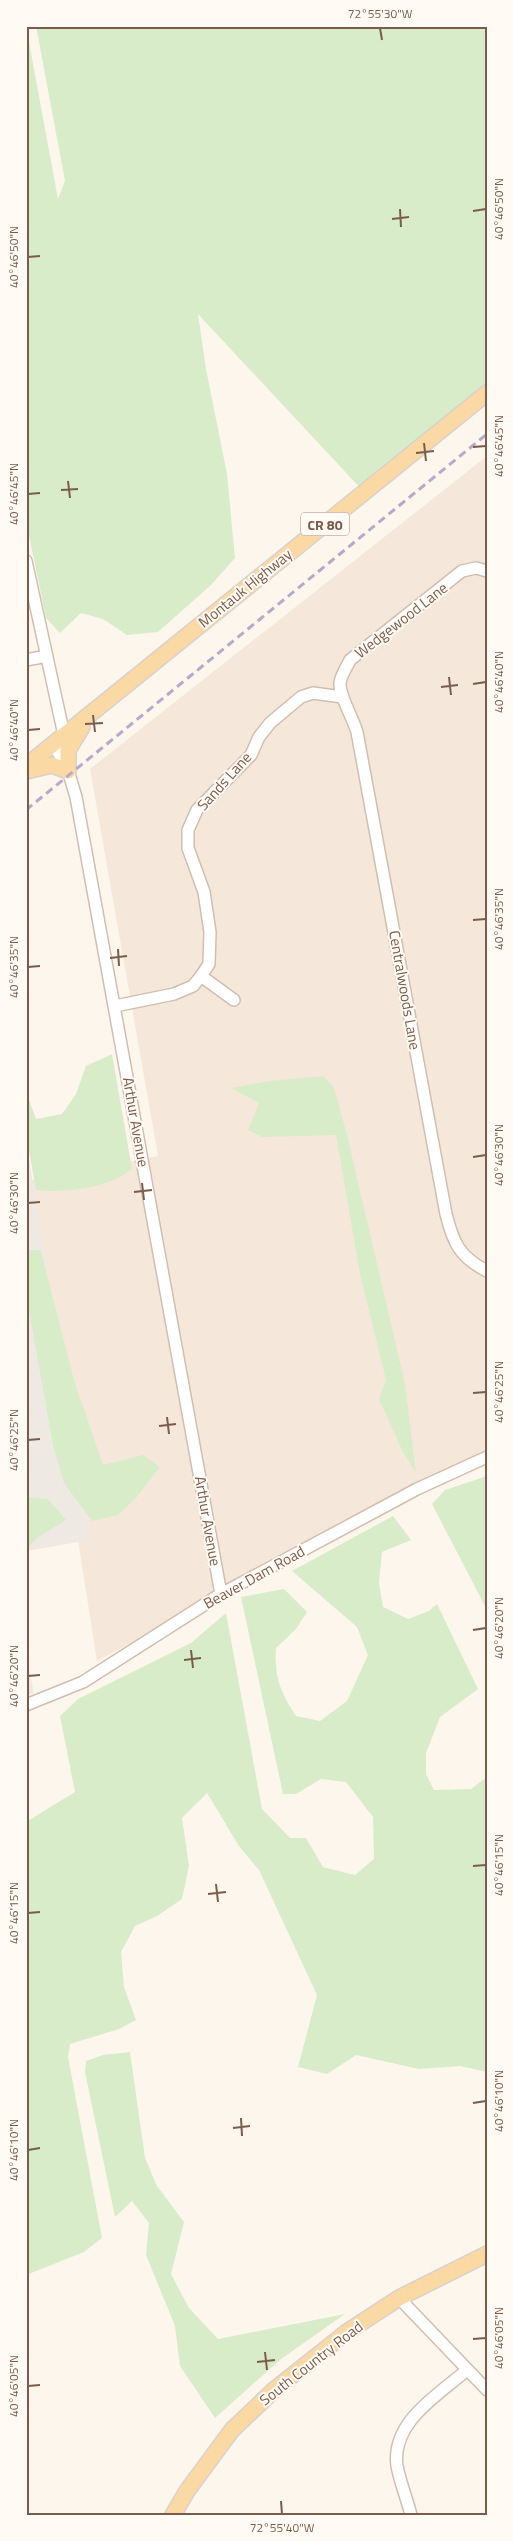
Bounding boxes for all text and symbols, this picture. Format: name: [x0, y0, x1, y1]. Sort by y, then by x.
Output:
text: 72°55'30"W: [348, 4, 413, 23]
text: 40°46'50"N: [489, 178, 508, 240]
text: 40°46'50"N: [4, 226, 23, 288]
text: 40°46'45"N: [489, 415, 508, 477]
text: 40°46'45"N: [4, 463, 23, 525]
road number: CR 80: [301, 512, 349, 536]
street label: Montauk Highway: [193, 543, 297, 633]
street label: Wedgewood Lane: [350, 576, 452, 664]
text: 40°46'40"N: [489, 651, 508, 713]
text: 40°46'40"N: [4, 699, 23, 761]
street label: Sands Lane: [191, 746, 257, 816]
text: 40°46'35"N: [489, 888, 508, 950]
street label: Centralwoods Lane: [383, 929, 427, 1051]
text: 40°46'35"N: [4, 936, 23, 998]
street label: Arthur Avenue: [117, 1075, 155, 1169]
text: 40°46'30"N: [489, 1124, 508, 1186]
text: 40°46'30"N: [4, 1172, 23, 1234]
text: 40°46'25"N: [489, 1361, 508, 1423]
text: 40°46'25"N: [4, 1409, 23, 1471]
street label: Arthur Avenue: [189, 1474, 227, 1568]
street label: Beaver Dam Road: [199, 1540, 309, 1614]
text: 40°46'20"N: [489, 1597, 508, 1659]
text: 40°46'20"N: [4, 1645, 23, 1707]
text: 40°46'15"N: [489, 1834, 508, 1896]
text: 40°46'15"N: [4, 1882, 23, 1944]
text: 40°46'10"N: [489, 2070, 508, 2132]
text: 40°46'10"N: [4, 2119, 23, 2181]
text: 40°46'05"N: [489, 2307, 508, 2369]
street label: South Country Road: [254, 2315, 368, 2411]
text: 40°46'05"N: [4, 2355, 23, 2417]
text: 72°55'40"W: [250, 2518, 315, 2537]

